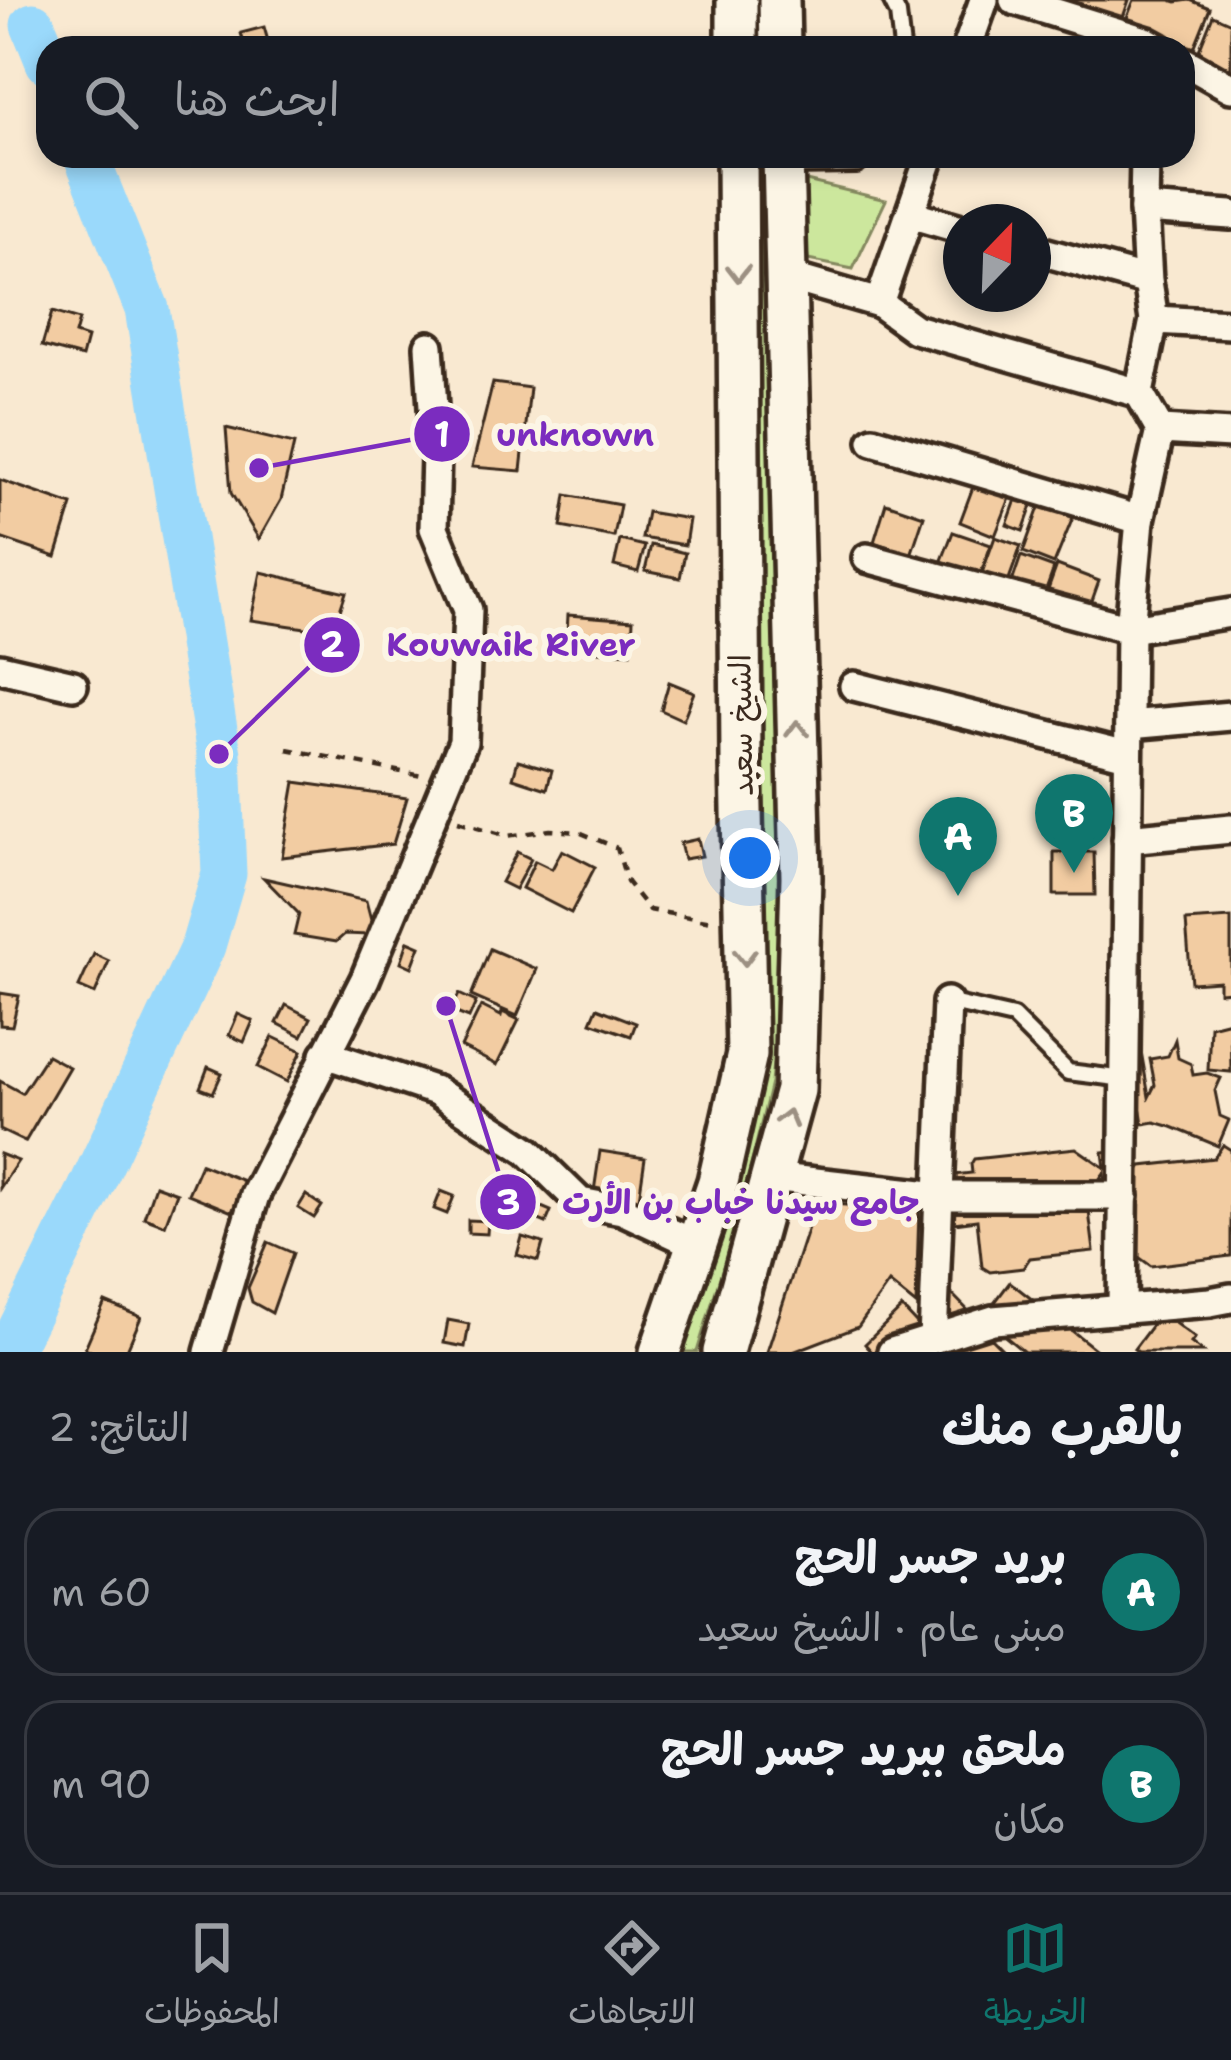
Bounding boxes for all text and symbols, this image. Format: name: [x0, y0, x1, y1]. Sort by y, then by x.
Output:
search box: [36, 36, 1195, 168]
icon: search: [78, 69, 144, 135]
text: ابحث هنا: [174, 69, 340, 129]
north arrow: [943, 204, 1051, 312]
one-way arrow: [725, 265, 751, 283]
callout: unknown: [412, 399, 679, 468]
text: 1: [434, 410, 450, 459]
text: unknown: [496, 412, 654, 457]
callout: Kouwaik River: [302, 610, 660, 679]
text: 2: [319, 620, 345, 669]
text: Kouwaik River: [386, 622, 636, 667]
street label: الشيخ سعيد: [719, 654, 763, 796]
one-way arrow: [784, 719, 810, 738]
pin: B: [1035, 774, 1113, 873]
pin: A: [919, 797, 997, 896]
your location: [720, 828, 780, 888]
one-way arrow: [732, 948, 758, 967]
one-way arrow: [773, 1108, 798, 1128]
callout: جامع سيدنا خباب بن الأرت: [478, 1168, 944, 1237]
text: 3: [495, 1178, 521, 1227]
text: جامع سيدنا خباب بن الأرت: [562, 1180, 920, 1226]
text: بالقرب منك: [942, 1392, 1183, 1460]
text: النتائج: 2: [48, 1401, 190, 1453]
text: بريد جسر الحج: [794, 1527, 1066, 1587]
text: 60 m: [51, 1566, 152, 1618]
text: A: [1126, 1566, 1156, 1618]
text: مبنى عام · الشيخ سعيد: [697, 1601, 1066, 1653]
text: ملحق ببريد جسر الحج: [661, 1719, 1066, 1779]
text: 90 m: [51, 1758, 152, 1810]
text: B: [1129, 1758, 1153, 1810]
text: مكان: [994, 1793, 1066, 1845]
tab: المحفوظات: [144, 1915, 280, 2041]
tab: الاتجاهات: [568, 1915, 696, 2041]
tab: الخريطة: [984, 1915, 1087, 2041]

